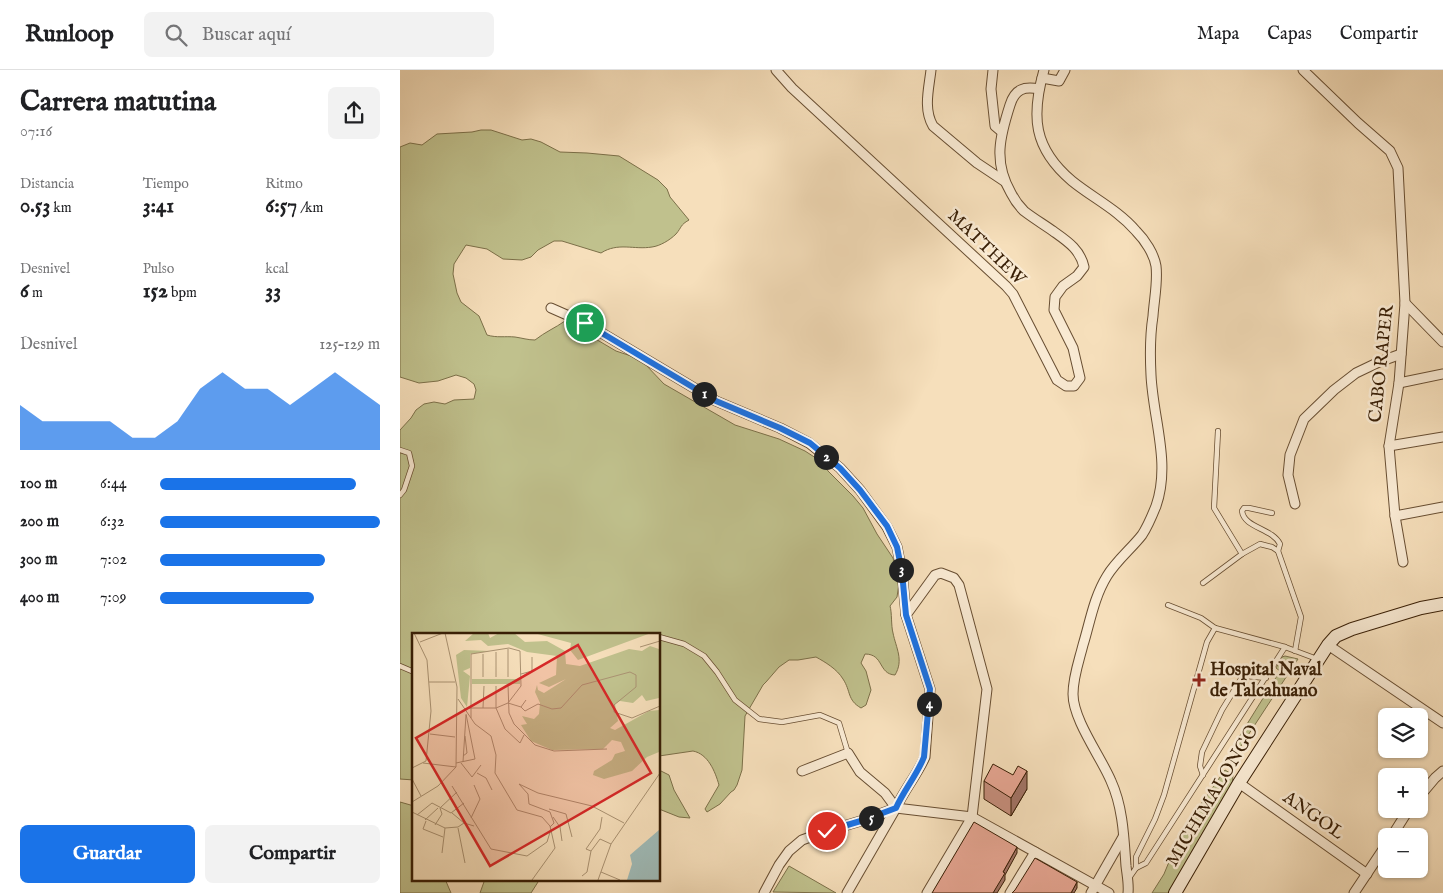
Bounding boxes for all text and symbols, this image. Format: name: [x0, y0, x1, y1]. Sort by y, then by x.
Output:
search box: [144, 12, 494, 57]
text: Runloop: [25, 19, 114, 50]
icon: search: [162, 21, 190, 49]
text: Buscar aquí: [202, 23, 291, 47]
text: Mapa: [1197, 23, 1239, 46]
text: Capas: [1267, 23, 1312, 46]
text: Compartir: [1340, 23, 1418, 46]
text: Carrera matutina: [20, 85, 216, 120]
button: share: [328, 87, 380, 139]
text: 07:16: [20, 122, 52, 142]
text: Distancia: [20, 175, 74, 193]
text: Tiempo: [143, 175, 189, 193]
text: Ritmo: [265, 175, 303, 193]
text: 0.53: [20, 193, 50, 220]
text: 3:41: [143, 193, 174, 220]
text: 6:57: [265, 193, 297, 220]
text: km: [50, 199, 72, 217]
text: /km: [297, 199, 323, 217]
street label: MATTHEW: [942, 205, 1031, 292]
text: Desnivel: [20, 260, 70, 278]
text: Pulso: [143, 260, 174, 278]
text: kcal: [265, 260, 289, 278]
text: 6: [20, 278, 29, 305]
text: 152: [143, 278, 168, 305]
text: 33: [265, 278, 281, 305]
text: m: [29, 284, 43, 302]
text: bpm: [168, 284, 197, 302]
pin: [564, 302, 606, 344]
street label: CABO RAPER: [1364, 303, 1400, 424]
icon: arrive: [571, 309, 599, 337]
text: Desnivel: [20, 335, 77, 355]
text: 125–129 m: [319, 335, 380, 355]
pin: 1: [692, 382, 716, 406]
text: 1: [702, 385, 707, 403]
pin: 2: [814, 444, 838, 470]
text: 2: [823, 448, 830, 466]
text: 100 m: [20, 474, 57, 494]
text: 6:44: [100, 474, 127, 494]
text: 200 m: [20, 512, 59, 532]
text: 6:32: [100, 512, 124, 532]
text: 300 m: [20, 550, 58, 570]
text: 7:02: [100, 550, 127, 570]
pin: 3: [888, 558, 914, 582]
text: 3: [899, 561, 904, 579]
text: 400 m: [20, 588, 59, 608]
text: 7:09: [100, 588, 127, 608]
inset map: [412, 633, 660, 880]
place label: Hospital Naval de Talcahuano: [1210, 659, 1323, 703]
marker: Hospital Naval de Talcahuano: [1192, 673, 1206, 687]
pin: 4: [916, 692, 942, 716]
text: 4: [926, 695, 933, 713]
map controls: [1378, 708, 1428, 878]
button: layers: [1378, 708, 1428, 758]
street label: MICHIMALONGO: [1162, 721, 1265, 871]
button: +: [1378, 768, 1428, 818]
street label: ANGOL: [1277, 786, 1348, 845]
pin: 5: [858, 806, 884, 830]
text: 5: [869, 809, 874, 827]
pin: [806, 810, 848, 852]
icon: check: [813, 817, 841, 845]
button: Guardar: [20, 825, 195, 883]
button: Compartir: [205, 825, 380, 883]
button: −: [1378, 828, 1428, 878]

